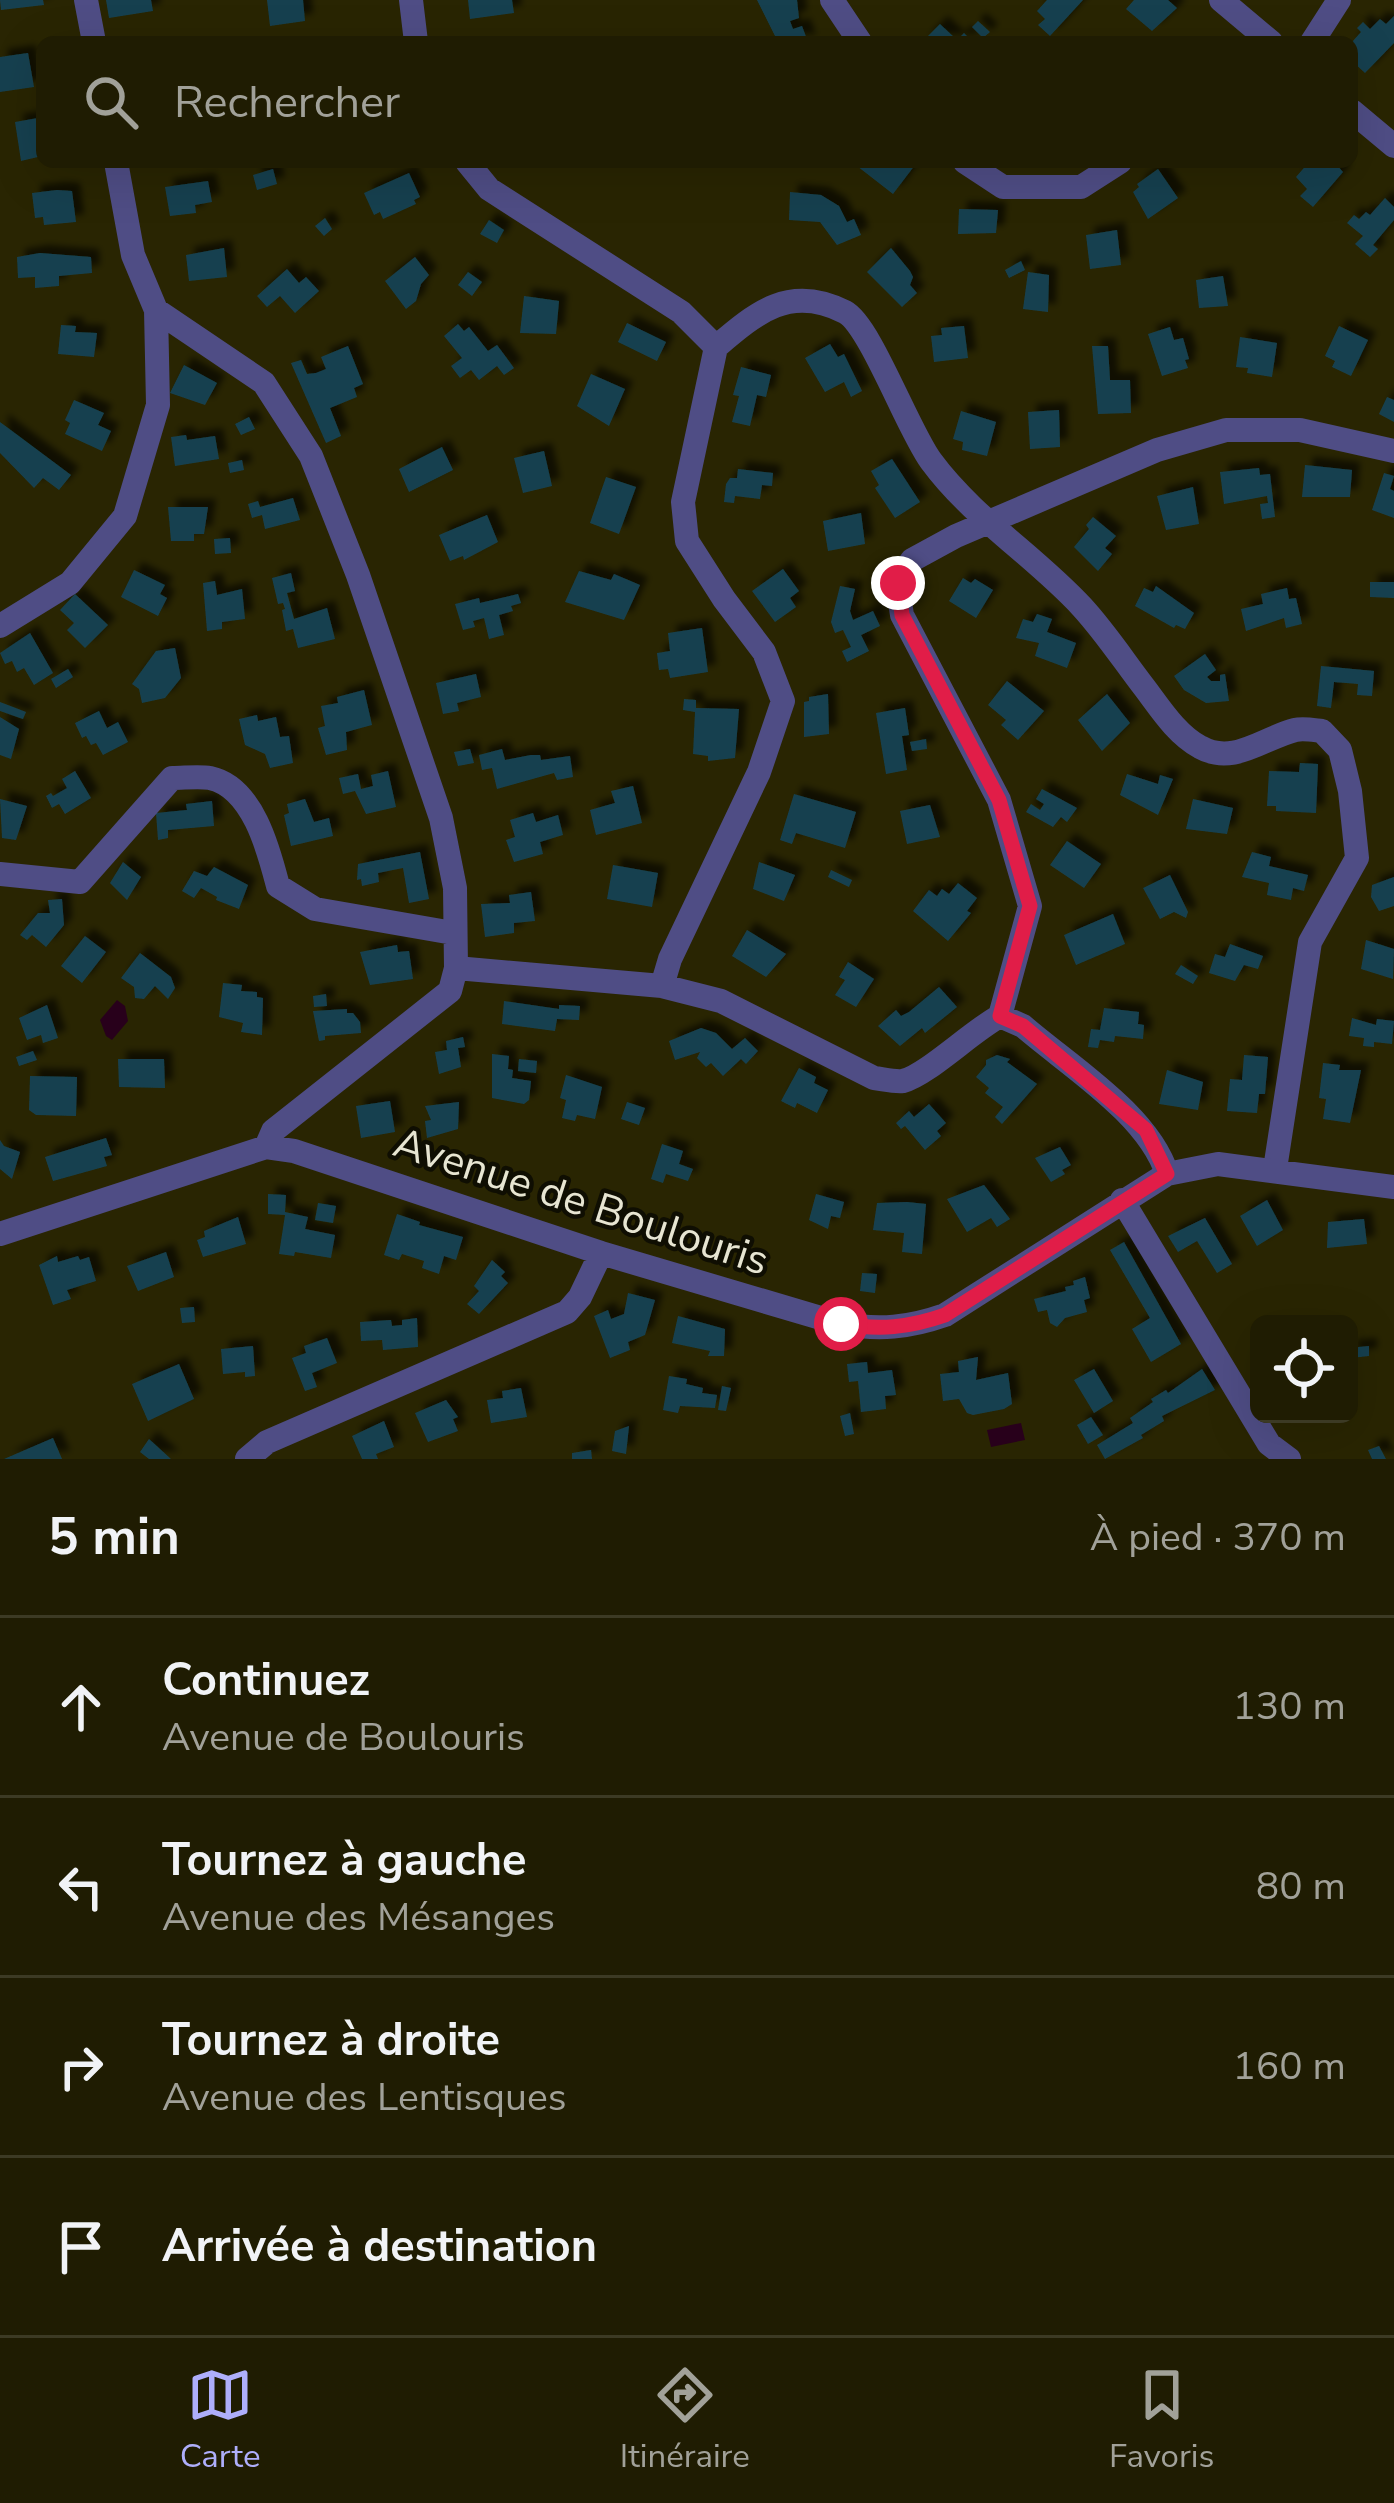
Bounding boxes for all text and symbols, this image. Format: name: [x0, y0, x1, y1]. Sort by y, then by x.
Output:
search box: [36, 36, 1358, 168]
icon: search: [78, 69, 144, 135]
text: Rechercher: [174, 72, 400, 133]
route end: [871, 556, 925, 610]
street label: Avenue de Boulouris: [386, 1115, 776, 1289]
route start: [814, 1297, 868, 1351]
map controls: [1250, 1315, 1358, 1423]
button: locate: [1250, 1315, 1358, 1423]
text: 5 min: [48, 1502, 180, 1572]
text: À pied · 370 m: [1090, 1511, 1346, 1564]
text: Continuez: [162, 1650, 370, 1711]
icon: ahead: [48, 1674, 114, 1740]
text: 130 m: [1232, 1680, 1346, 1733]
text: Avenue de Boulouris: [162, 1711, 525, 1764]
text: Tournez à gauche: [162, 1830, 527, 1891]
icon: left: [48, 1854, 114, 1920]
text: 80 m: [1256, 1860, 1346, 1913]
text: Avenue des Mésanges: [162, 1891, 555, 1944]
text: Tournez à droite: [162, 2010, 500, 2071]
icon: right: [48, 2034, 114, 2100]
text: 160 m: [1232, 2040, 1346, 2093]
text: Avenue des Lentisques: [162, 2071, 566, 2124]
icon: arrive: [48, 2214, 114, 2280]
text: Arrivée à destination: [162, 2216, 597, 2277]
tab: Carte: [180, 2362, 260, 2479]
tab: Itinéraire: [620, 2362, 750, 2479]
tab: Favoris: [1109, 2362, 1214, 2479]

